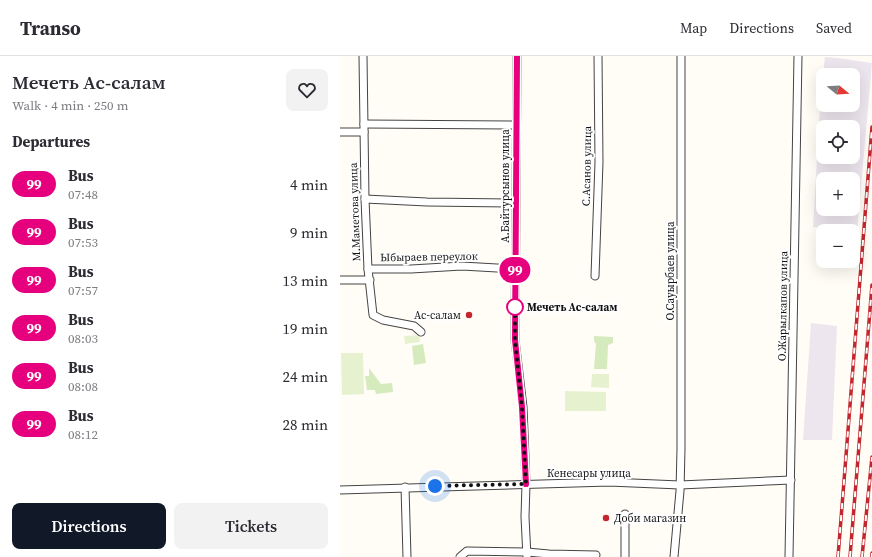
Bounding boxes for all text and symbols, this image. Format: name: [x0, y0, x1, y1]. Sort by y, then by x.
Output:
text: Transo: [20, 15, 81, 41]
text: Map: [680, 18, 707, 38]
text: Directions: [729, 18, 794, 38]
text: Saved: [816, 18, 852, 38]
north arrow: [816, 68, 860, 112]
map controls: [816, 68, 860, 268]
text: Мечеть Ас-салам: [12, 69, 166, 95]
button: heart: [286, 69, 328, 111]
text: Walk · 4 min · 250 m: [12, 97, 128, 114]
button: locate: [816, 120, 860, 164]
street label: С.Асанов улица: [579, 125, 595, 206]
street label: А.Байтурсынов улица: [498, 129, 513, 243]
text: Departures: [12, 131, 90, 152]
street label: М.Маметова улица: [346, 162, 364, 262]
text: Bus: [68, 165, 94, 186]
button: +: [816, 172, 860, 216]
text: 99: [26, 174, 42, 194]
text: 4 min: [290, 174, 328, 195]
text: 07:48: [68, 186, 98, 203]
text: Bus: [68, 213, 94, 234]
street label: О.Сауырбаев улица: [663, 221, 678, 321]
text: 99: [26, 222, 42, 242]
text: 9 min: [290, 222, 328, 243]
button: −: [816, 224, 860, 268]
text: 07:53: [68, 234, 98, 251]
street label: Ыбыраев переулок: [380, 249, 478, 265]
street label: О.Жарылкапов улица: [775, 250, 791, 361]
line badge: 99: [497, 257, 533, 283]
text: 99: [507, 260, 523, 280]
text: Bus: [68, 261, 94, 282]
text: 99: [26, 270, 42, 290]
text: 13 min: [282, 270, 328, 291]
text: 07:57: [68, 282, 98, 299]
marker: Мечеть Ас-салам: [506, 298, 524, 316]
place label: Мечеть Ас-салам: [527, 300, 617, 315]
place label: Ас-салам: [414, 308, 461, 323]
text: Bus: [68, 309, 94, 330]
marker: Ас-салам: [464, 310, 474, 320]
text: 99: [26, 318, 42, 338]
text: 19 min: [282, 318, 328, 339]
text: 08:03: [68, 330, 98, 347]
text: Bus: [68, 357, 94, 378]
text: 99: [26, 366, 42, 386]
text: 24 min: [282, 366, 328, 387]
text: 08:08: [68, 378, 98, 395]
text: Bus: [68, 405, 94, 426]
text: 99: [26, 414, 42, 434]
text: 28 min: [282, 414, 328, 435]
text: 08:12: [68, 426, 98, 443]
street label: Кенесары улица: [547, 466, 631, 481]
your location: [425, 476, 445, 496]
button: Directions: [12, 503, 166, 549]
button: Tickets: [174, 503, 328, 549]
place label: Доби магазин: [614, 511, 686, 526]
marker: Доби магазин: [601, 513, 611, 523]

